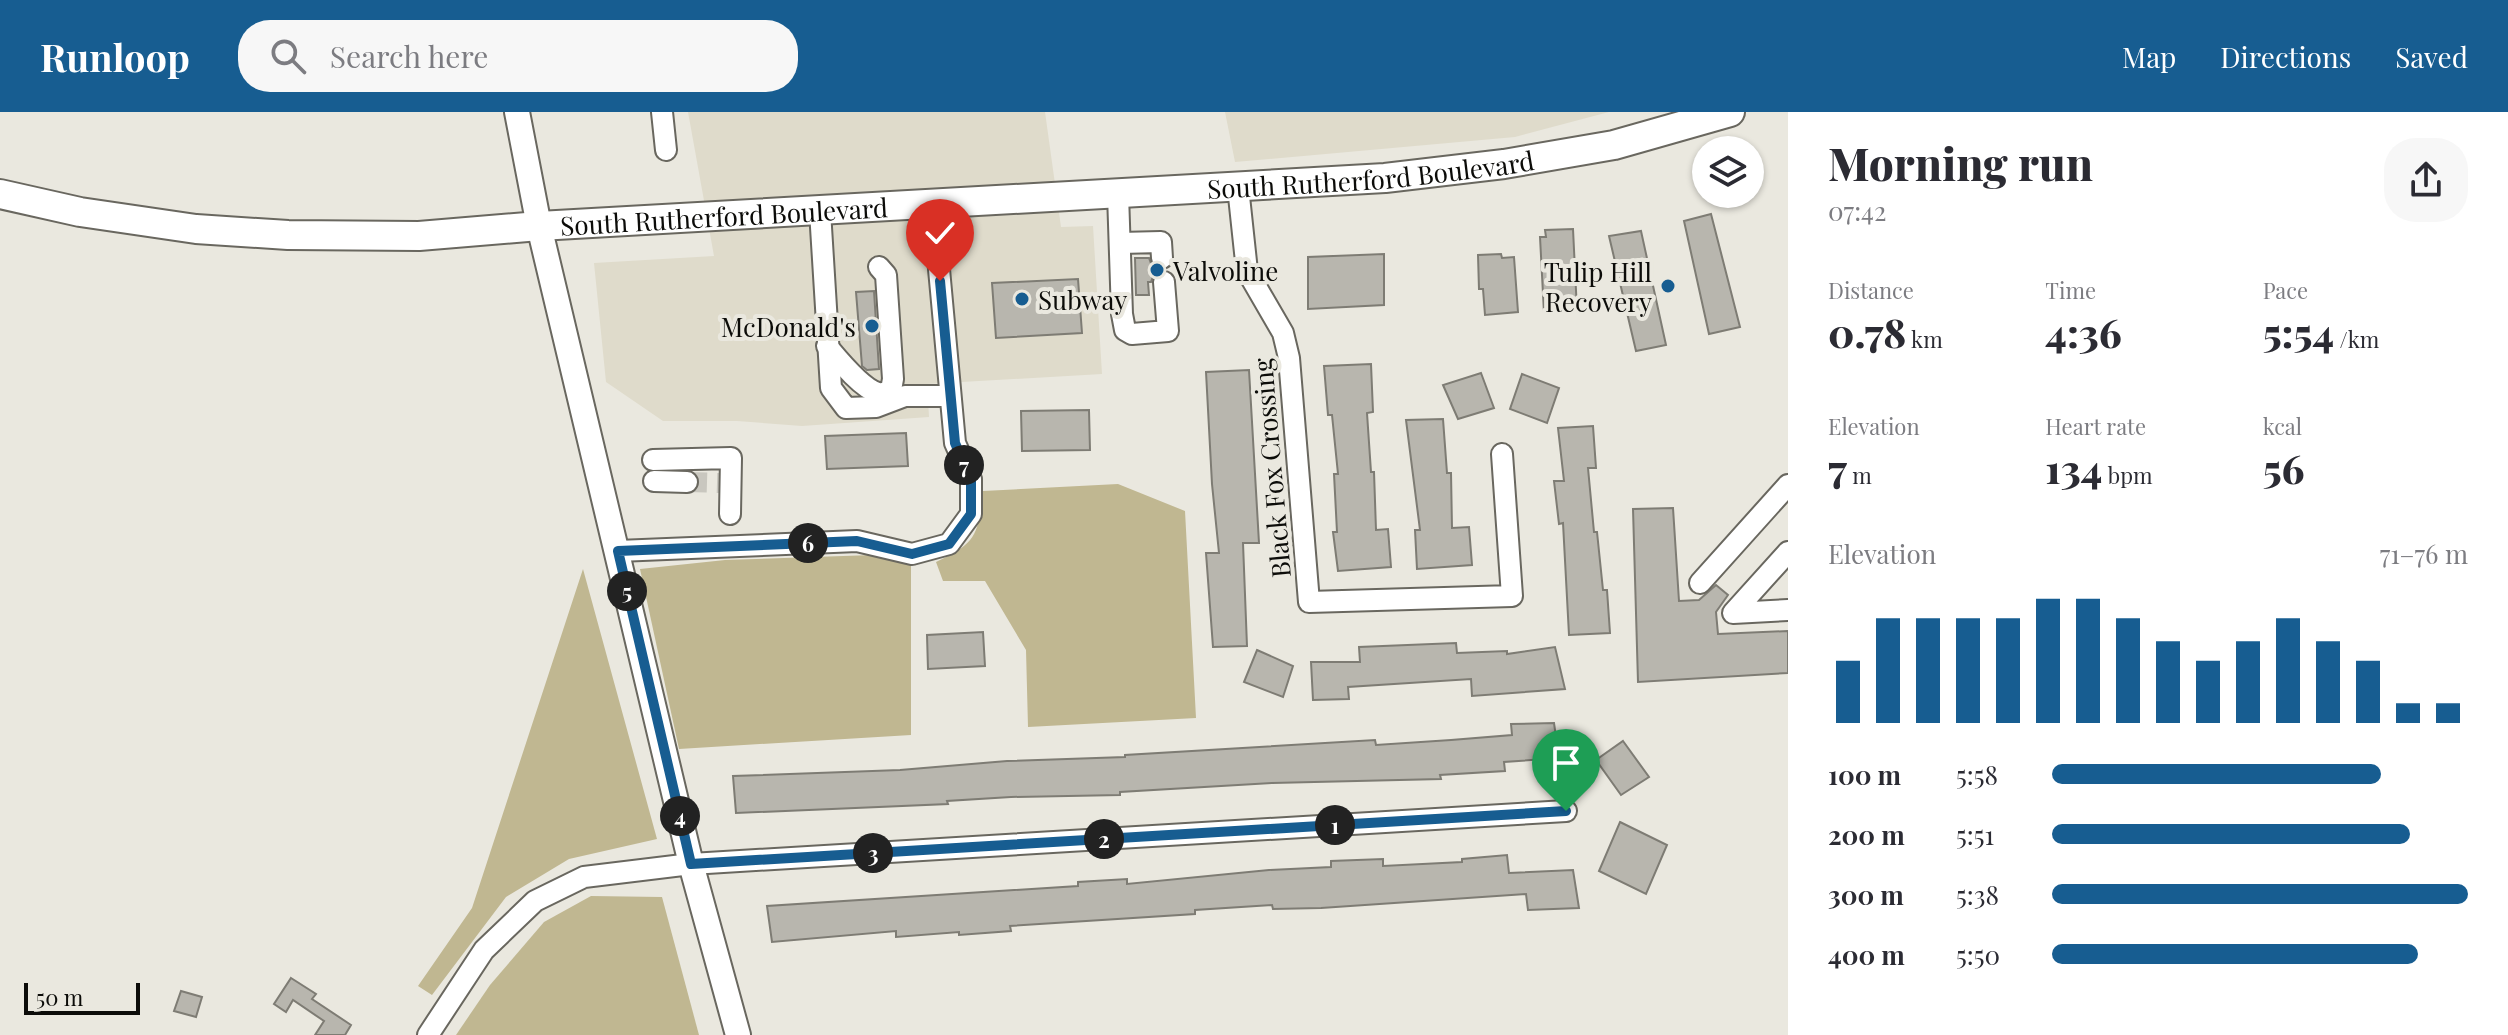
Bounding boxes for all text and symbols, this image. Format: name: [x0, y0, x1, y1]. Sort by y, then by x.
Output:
search box: [238, 20, 798, 92]
text: Runloop: [40, 31, 190, 82]
icon: search: [266, 34, 310, 78]
text: Search here: [330, 36, 488, 76]
text: Map: [2122, 38, 2176, 75]
text: Directions: [2220, 38, 2351, 75]
text: Saved: [2395, 38, 2468, 75]
text: Morning run: [1828, 133, 2093, 192]
map controls: [1692, 136, 1764, 208]
button: layers: [1692, 136, 1764, 208]
button: share: [2384, 138, 2468, 222]
street label: South Rutherford Boulevard: [1206, 142, 1537, 206]
street label: South Rutherford Boulevard: [559, 189, 889, 242]
text: 07:42: [1828, 193, 1886, 228]
pin: [906, 199, 974, 281]
icon: check: [918, 211, 962, 255]
place label: Valvoline: [1172, 253, 1278, 288]
place label: Tulip Hill Recovery: [1544, 254, 1652, 319]
marker: Valvoline: [1148, 261, 1166, 279]
text: Distance: [1828, 275, 1914, 305]
text: Time: [2045, 275, 2096, 305]
text: Pace: [2263, 275, 2308, 305]
marker: Tulip Hill Recovery: [1659, 277, 1677, 295]
place label: Subway: [1038, 282, 1127, 317]
marker: Subway: [1013, 290, 1031, 308]
text: 0.78: [1828, 305, 1906, 358]
text: 4:36: [2045, 305, 2122, 358]
text: 5:54: [2263, 305, 2334, 358]
place label: McDonald's: [721, 309, 856, 344]
marker: McDonald's: [863, 317, 881, 335]
text: km: [1906, 324, 1943, 354]
text: /km: [2334, 324, 2379, 354]
street label: Black Fox Crossing: [1244, 357, 1298, 579]
text: Elevation: [1828, 411, 1920, 441]
text: Heart rate: [2045, 411, 2146, 441]
text: kcal: [2263, 411, 2302, 441]
text: 7: [1828, 441, 1847, 494]
text: 134: [2045, 441, 2102, 494]
text: 56: [2263, 441, 2305, 494]
pin: 7: [944, 445, 984, 485]
text: 7: [959, 450, 969, 480]
text: m: [1847, 460, 1872, 490]
text: bpm: [2102, 460, 2152, 490]
pin: 6: [788, 523, 828, 563]
text: 6: [802, 528, 814, 558]
text: Elevation: [1828, 536, 1936, 571]
text: 71–76 m: [2380, 536, 2468, 571]
pin: 5: [607, 571, 647, 611]
text: 5: [622, 576, 632, 606]
pin: [1532, 729, 1600, 811]
icon: arrive: [1544, 741, 1588, 785]
text: 100 m: [1828, 757, 1901, 792]
text: 5:58: [1956, 757, 1998, 792]
pin: 4: [660, 796, 700, 836]
text: 4: [674, 801, 686, 831]
pin: 1: [1315, 805, 1355, 845]
text: 1: [1331, 810, 1339, 840]
text: 200 m: [1828, 817, 1905, 852]
text: 5:51: [1956, 817, 1994, 852]
pin: 2: [1084, 819, 1124, 859]
text: 2: [1098, 824, 1110, 854]
pin: 3: [853, 833, 893, 873]
text: 3: [868, 838, 878, 868]
text: 300 m: [1828, 877, 1904, 912]
text: 5:38: [1956, 877, 1999, 912]
text: 400 m: [1828, 937, 1905, 972]
text: 5:50: [1956, 937, 2000, 972]
scale bar: [24, 979, 140, 1015]
text: 50 m: [36, 982, 83, 1012]

